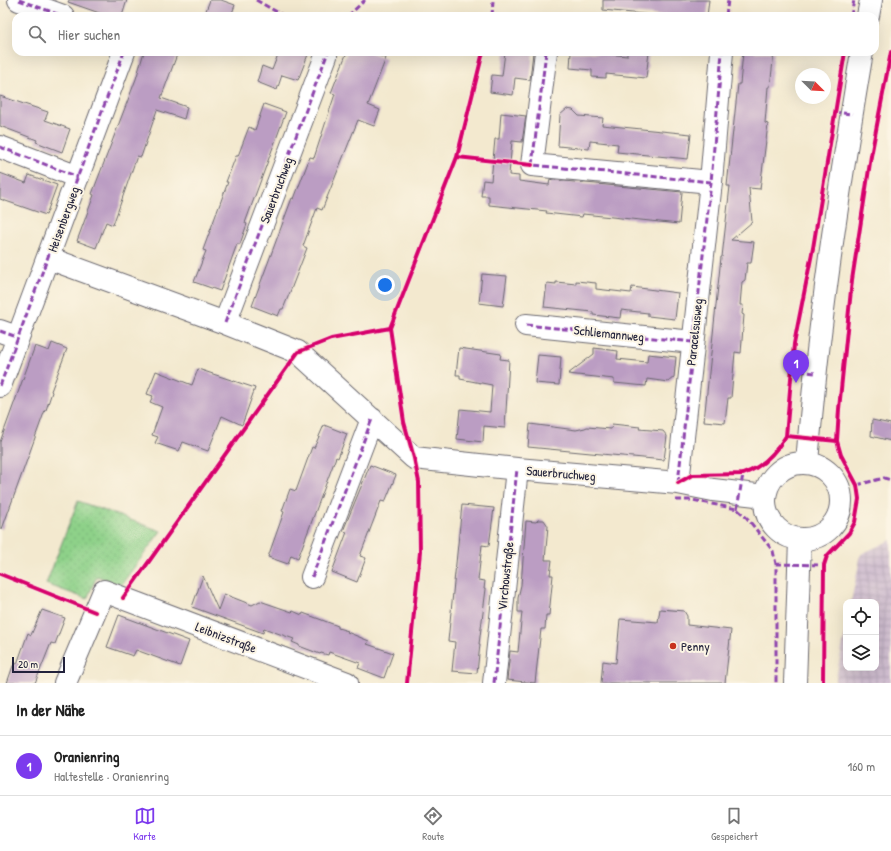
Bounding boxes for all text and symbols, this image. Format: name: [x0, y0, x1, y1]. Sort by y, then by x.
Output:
search box: [12, 12, 879, 56]
icon: search: [26, 23, 48, 45]
text: Hier suchen: [58, 24, 120, 45]
north arrow: [795, 68, 831, 104]
street label: Sauerbruchweg: [255, 154, 297, 226]
street label: Heisenbergweg: [43, 184, 83, 254]
your location: [375, 275, 395, 295]
street label: Paracelsusweg: [682, 297, 706, 366]
street label: Schliemannweg: [573, 320, 645, 346]
pin: 1: [783, 350, 809, 383]
street label: Sauerbruchweg: [526, 461, 597, 485]
street label: Virchowstraße: [492, 541, 518, 611]
map controls: [843, 599, 879, 671]
button: locate: [843, 599, 879, 635]
street label: Leibnizstraße: [193, 617, 259, 657]
button: layers: [843, 635, 879, 671]
place label: Penny: [681, 637, 710, 655]
marker: Penny: [668, 641, 678, 651]
scale bar: [12, 655, 65, 674]
text: 20 m: [18, 657, 38, 671]
text: In der Nähe: [16, 698, 85, 721]
text: Oranienring: [54, 746, 119, 767]
text: 1: [27, 757, 31, 775]
text: 160 m: [847, 757, 875, 775]
text: Haltestelle · Oranienring: [54, 767, 169, 785]
tab: Karte: [133, 805, 156, 843]
tab: Route: [422, 805, 444, 843]
tab: Gespeichert: [711, 805, 758, 843]

